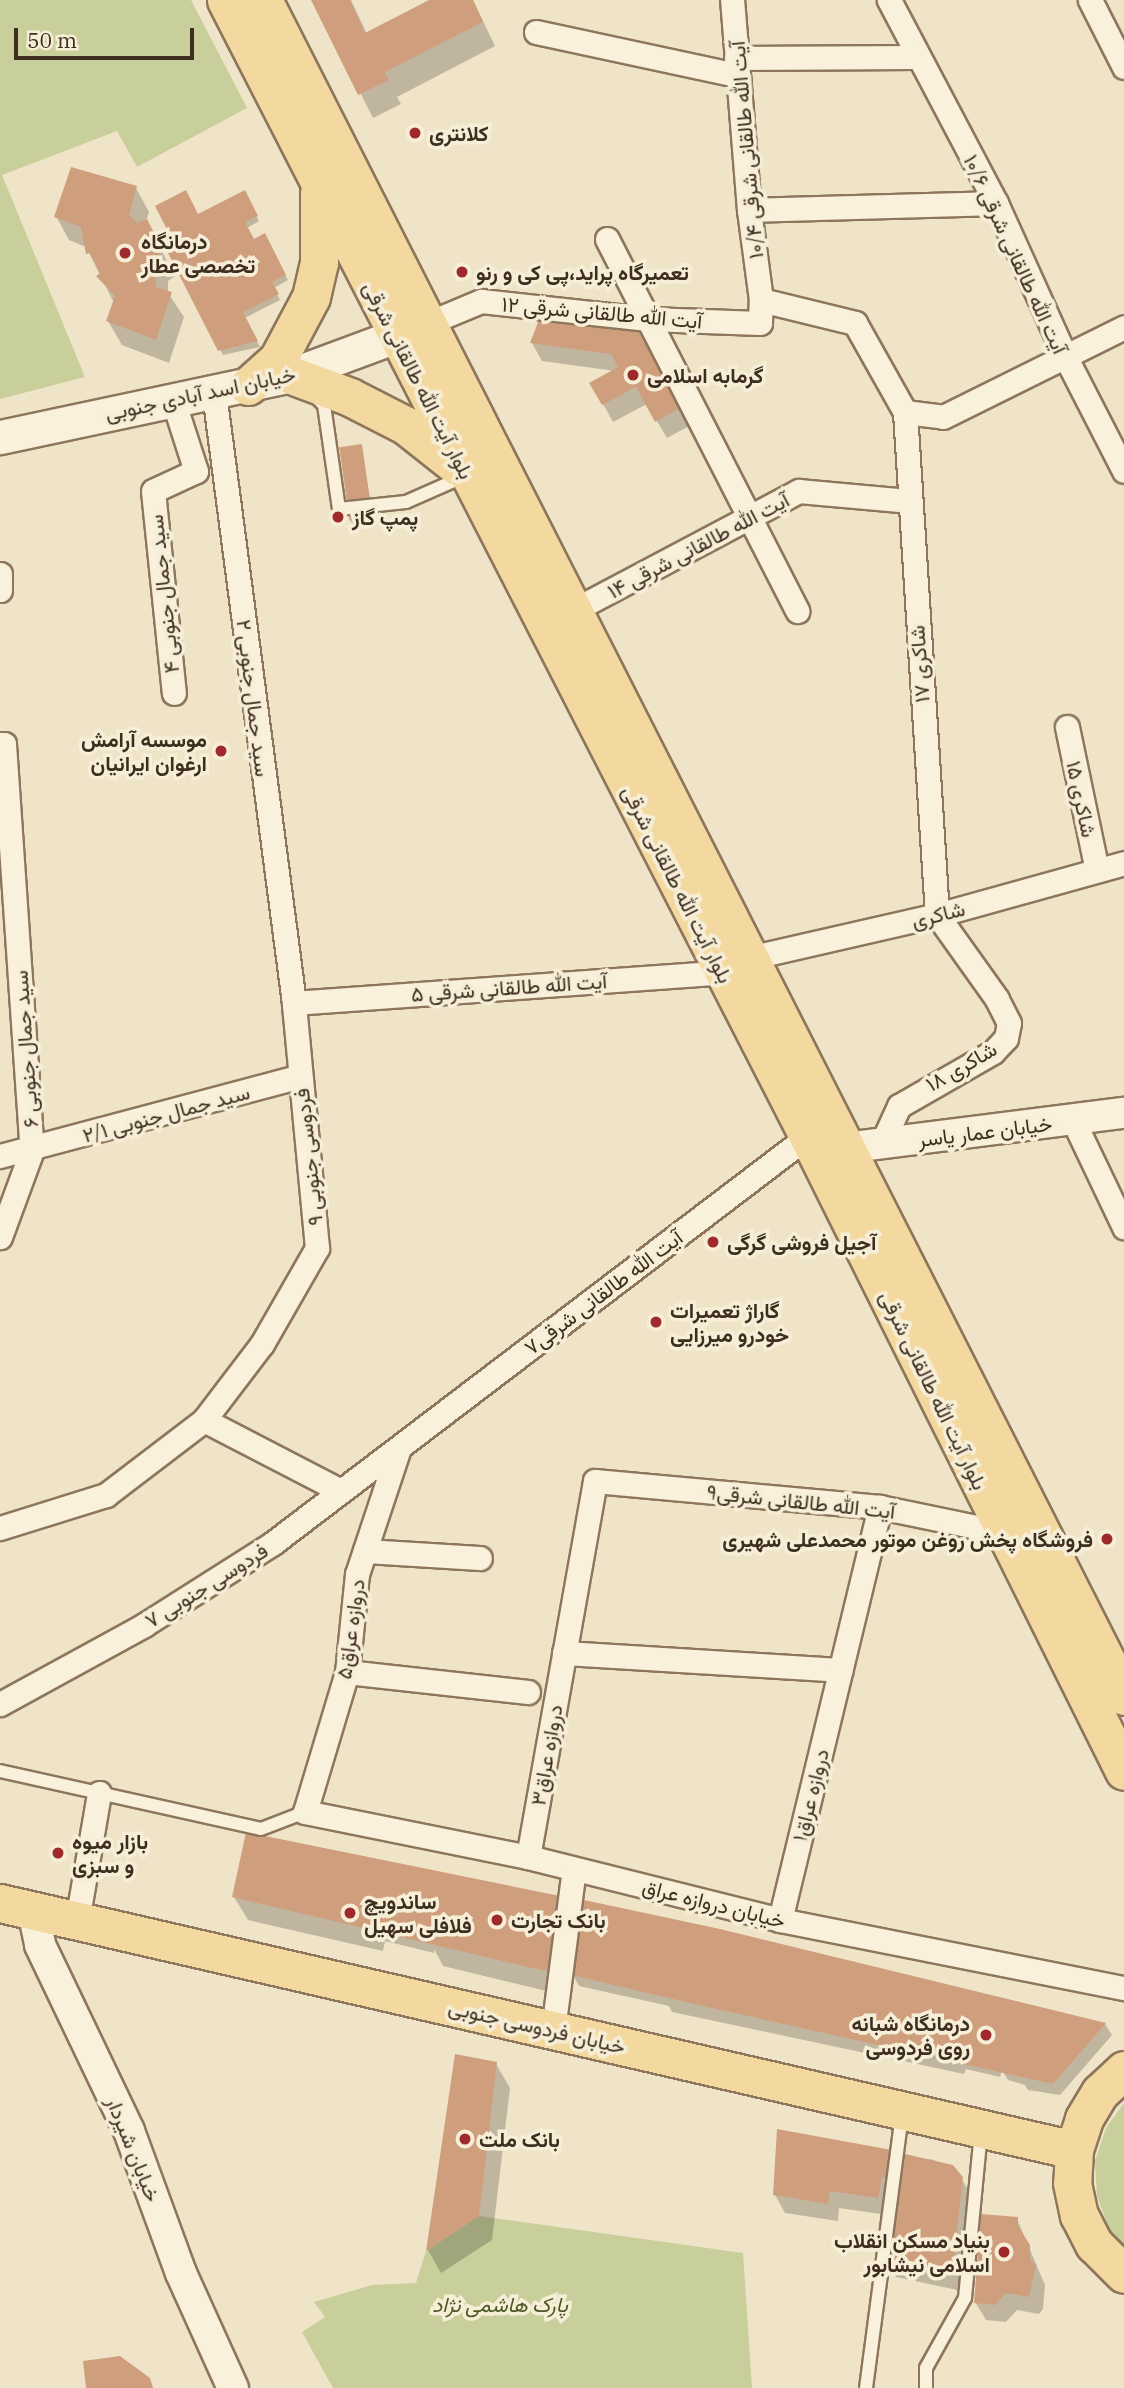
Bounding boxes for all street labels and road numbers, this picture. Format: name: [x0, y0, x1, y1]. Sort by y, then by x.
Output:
street label: آیت الله طالقانی شرقی ۱۰/۴: [724, 40, 768, 260]
street label: آیت الله طالقانی شرقی ۱۰/۶: [959, 150, 1073, 358]
street label: بلوار آیت الله طالقانی شرقی: [358, 277, 480, 483]
street label: آیت الله طالقانی شرقی ۱۲: [501, 291, 703, 333]
street label: خیابان اسد آبادی جنوبی: [103, 361, 297, 425]
street label: آیت الله طالقانی شرقی ۱۴: [603, 486, 793, 604]
street label: سید جمال جنوبی ۴: [142, 513, 184, 675]
street label: سید جمال جنوبی ۲: [232, 618, 276, 778]
street label: شاکری ۱۷: [904, 624, 934, 704]
street label: شاکری ۱۵: [1062, 758, 1102, 840]
street label: بلوار آیت الله طالقانی شرقی: [617, 781, 739, 987]
street label: شاکری: [909, 895, 967, 933]
street label: آیت الله طالقانی شرقی ۵: [410, 968, 608, 1006]
street label: سید جمال جنوبی ۶: [7, 970, 43, 1128]
street label: شاکری ۱۸: [921, 1036, 1001, 1096]
street label: سید جمال جنوبی ۲/۱: [80, 1079, 252, 1147]
street label: فردوسی جنوبی ۹: [288, 1087, 328, 1227]
street label: خیابان عمار یاسر: [916, 1110, 1054, 1152]
street label: آیت الله طالقانی شرقی۷: [519, 1224, 687, 1360]
street label: بلوار آیت الله طالقانی شرقی: [875, 1286, 993, 1494]
street label: آیت الله طالقانی شرقی۹: [706, 1479, 896, 1523]
street label: فردوسی جنوبی ۷: [140, 1537, 272, 1633]
street label: دروازه عراق۵: [331, 1577, 369, 1681]
street label: دروازه عراق۳: [525, 1702, 567, 1808]
street label: دروازه عراق۱: [786, 1746, 834, 1844]
street label: خیابان دروازه عراق: [640, 1873, 788, 1933]
street label: خیابان فردوسی جنوبی: [446, 1993, 628, 2059]
street label: خیابان شیردار: [101, 2093, 167, 2205]

